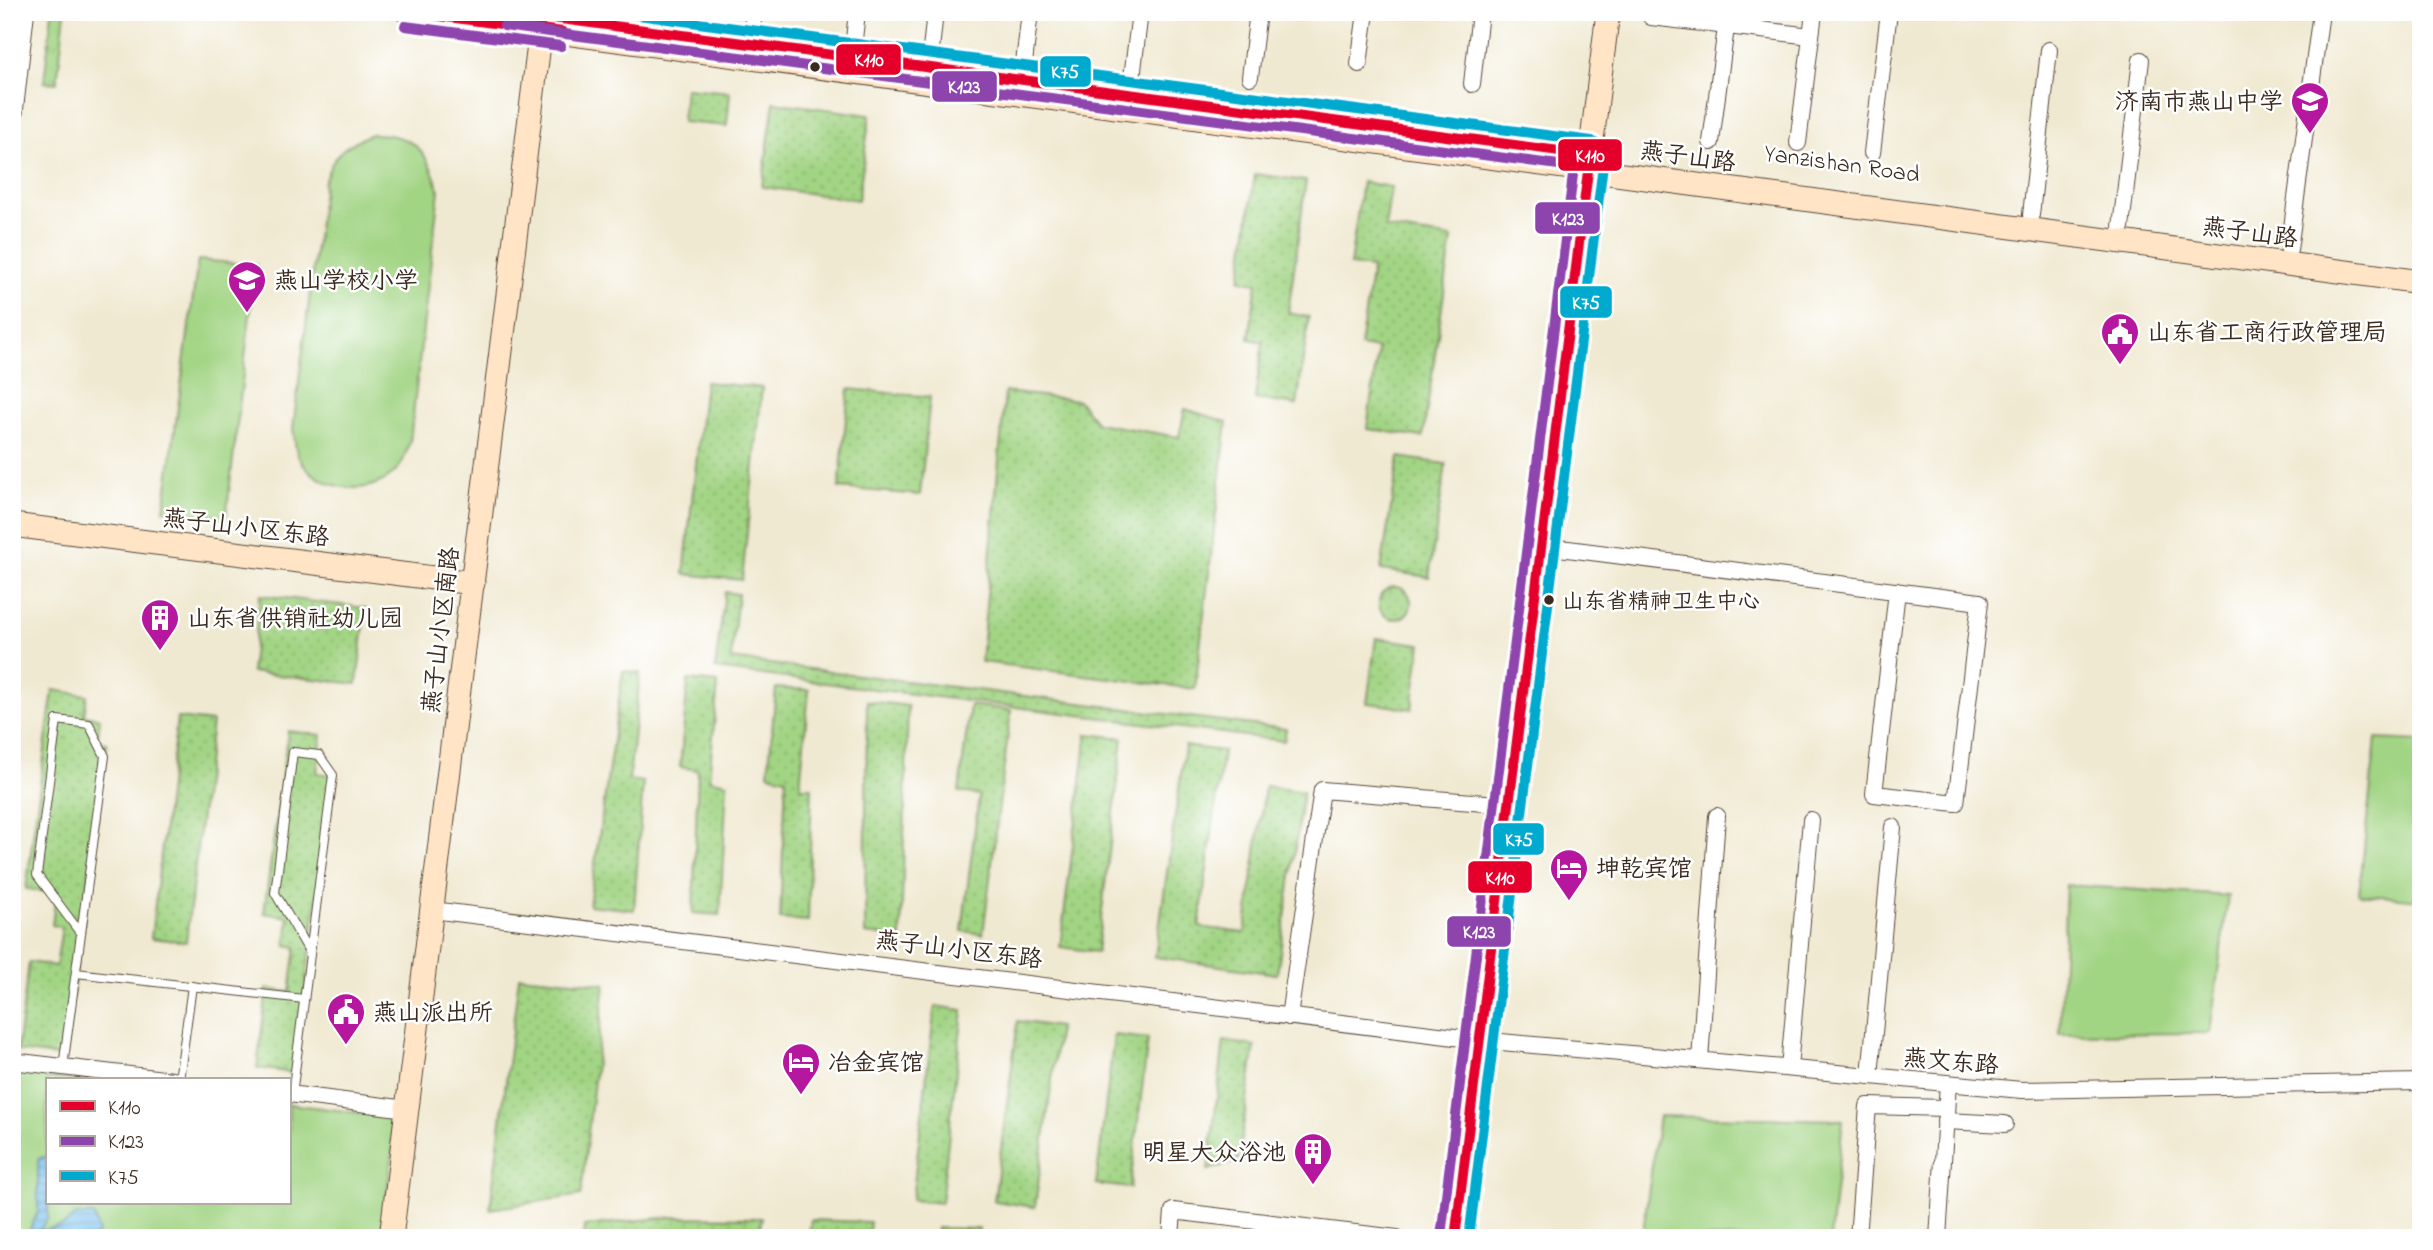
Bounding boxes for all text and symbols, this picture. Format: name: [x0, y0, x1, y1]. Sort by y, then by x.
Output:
line badge: K110: [835, 43, 902, 76]
text: K110: [854, 48, 885, 75]
line badge: K75: [1039, 55, 1092, 88]
unlabelled marker: [808, 60, 822, 74]
text: K75: [1051, 60, 1079, 87]
line badge: K123: [931, 70, 998, 103]
text: K123: [948, 75, 980, 102]
school or university icon: 济南市燕山中学: [2289, 80, 2331, 135]
place label: 济南市燕山中学: [2115, 86, 2283, 121]
street label: 燕子山路: [1638, 134, 1738, 182]
street label: Yanzishan Road: [1762, 137, 1922, 194]
line badge: K110: [1557, 138, 1623, 172]
text: K110: [1575, 144, 1606, 171]
line badge: K123: [1534, 201, 1601, 235]
text: K123: [1552, 207, 1584, 234]
street label: 燕子山路: [2200, 210, 2300, 258]
school or university icon: 燕山学校小学: [226, 259, 268, 314]
place label: 燕山学校小学: [274, 265, 418, 300]
line badge: K75: [1559, 285, 1613, 319]
text: K75: [1572, 291, 1600, 318]
public building icon: 山东省工商行政管理局: [2099, 311, 2141, 366]
place label: 山东省工商行政管理局: [2147, 317, 2387, 352]
street label: 燕子山小区东路: [160, 502, 331, 557]
street label: 燕子山小区南路: [415, 545, 470, 716]
place label: 山东省精神卫生中心: [1562, 587, 1760, 619]
marker: 山东省精神卫生中心: [1542, 593, 1556, 607]
building icon: 山东省供销社幼儿园: [139, 597, 181, 652]
place label: 山东省供销社幼儿园: [187, 603, 403, 638]
line badge: K75: [1492, 822, 1545, 856]
text: K75: [1505, 828, 1533, 855]
hotel icon: 坤乾宾馆: [1548, 847, 1590, 902]
place label: 坤乾宾馆: [1596, 853, 1692, 888]
line badge: K110: [1467, 860, 1533, 894]
text: K110: [1485, 866, 1516, 893]
line badge: K123: [1446, 915, 1512, 948]
text: K123: [1463, 920, 1495, 947]
street label: 燕子山小区东路: [873, 924, 1044, 979]
public building icon: 燕山派出所: [325, 991, 367, 1046]
place label: 燕山派出所: [373, 997, 493, 1032]
hotel icon: 冶金宾馆: [780, 1041, 822, 1096]
street label: 燕文东路: [1901, 1042, 2000, 1085]
place label: 冶金宾馆: [828, 1047, 924, 1082]
legend: [46, 1078, 290, 1204]
text: K110: [108, 1094, 141, 1124]
text: K123: [108, 1128, 144, 1158]
building icon: 明星大众浴池: [1292, 1131, 1334, 1186]
place label: 明星大众浴池: [1142, 1137, 1286, 1172]
text: K75: [108, 1164, 139, 1194]

